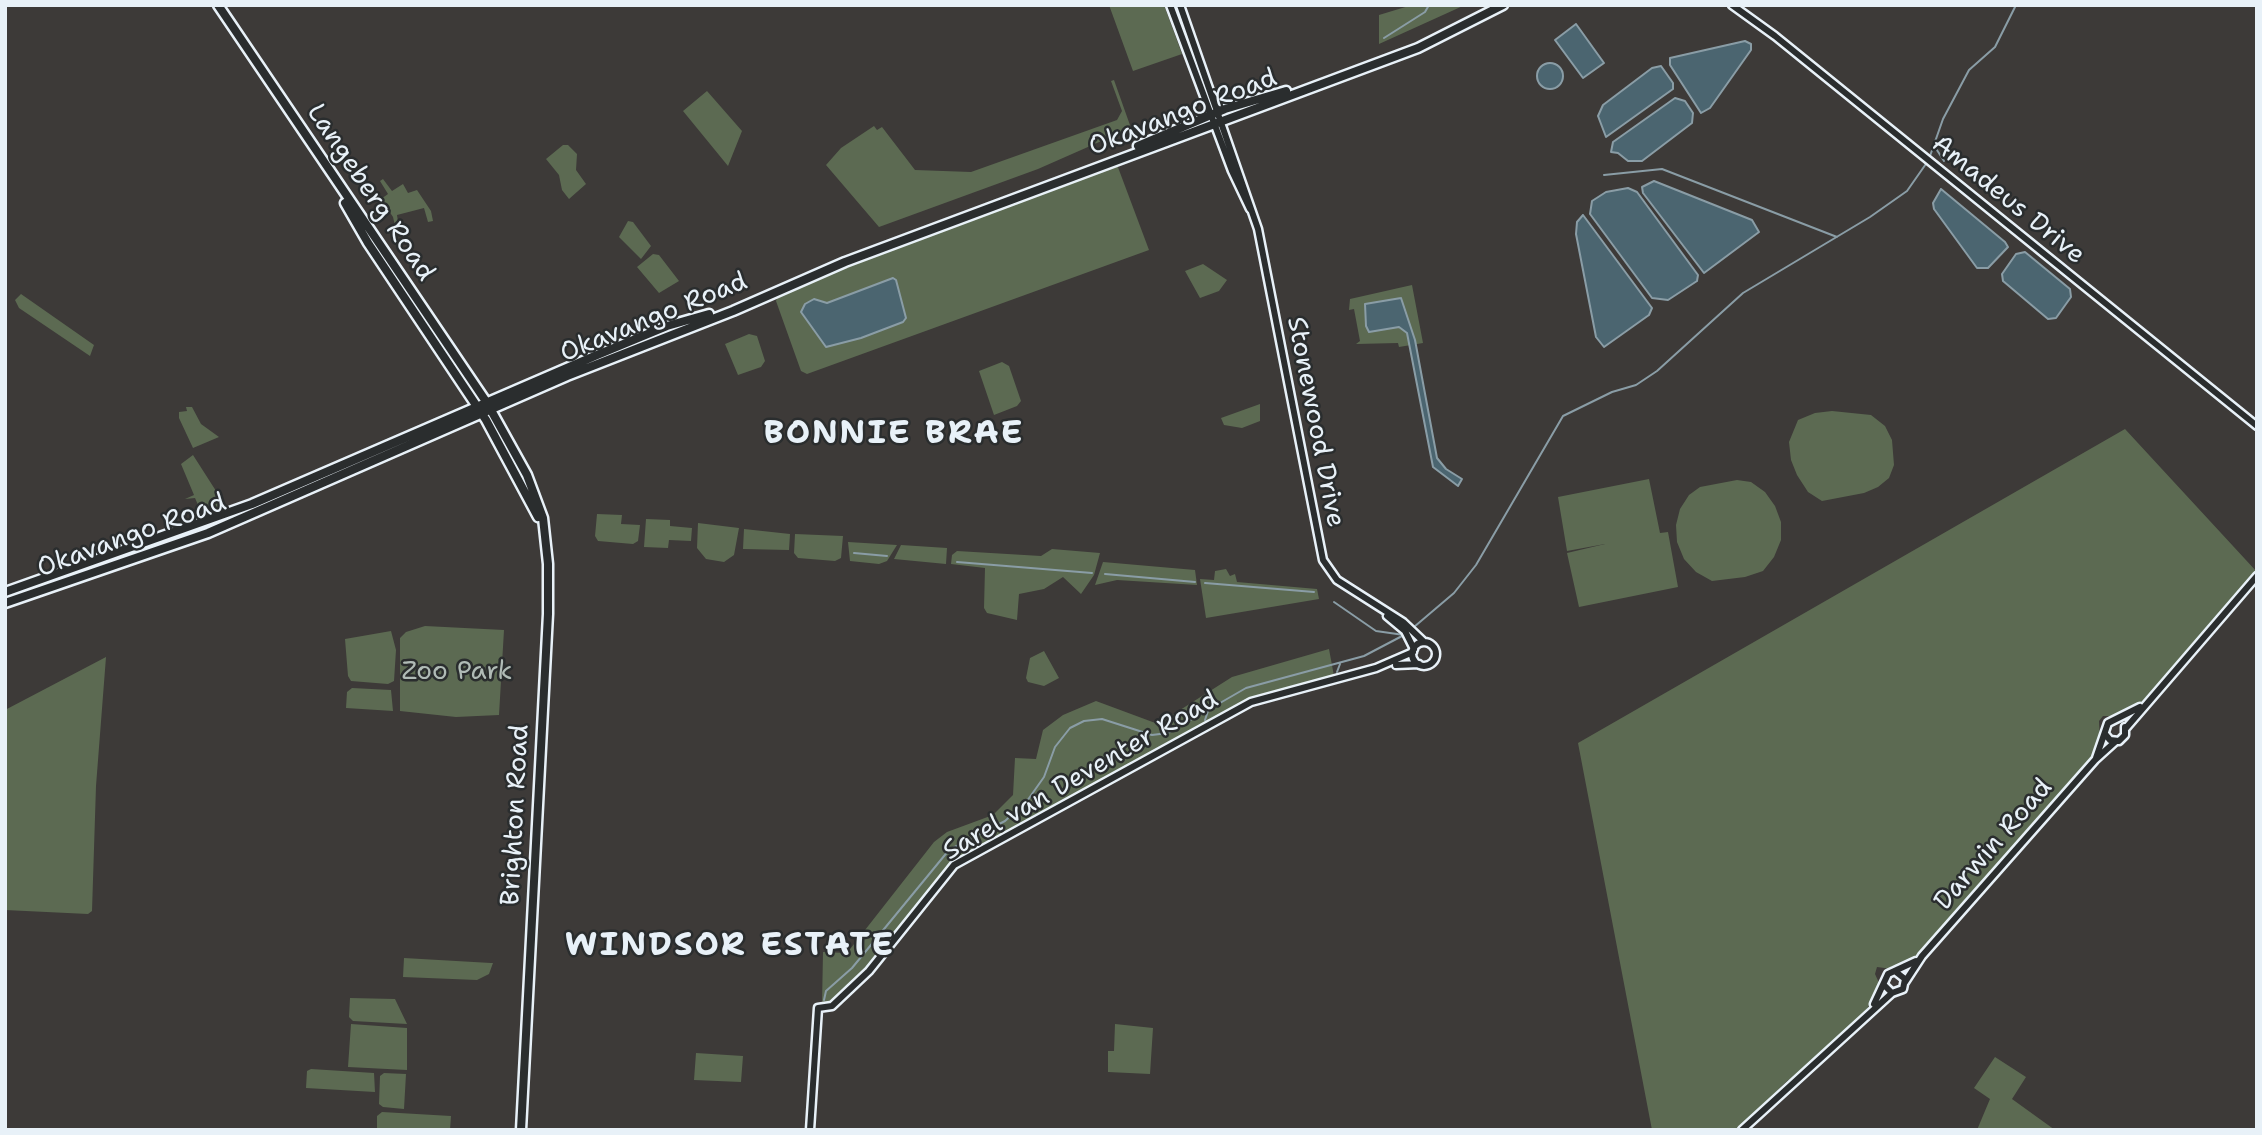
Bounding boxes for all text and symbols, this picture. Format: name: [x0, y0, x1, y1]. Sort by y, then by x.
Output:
street label: Okavango Road: [1085, 63, 1281, 163]
street label: Langeberg Road: [299, 99, 441, 287]
street label: Amadeus Drive: [1925, 129, 2091, 271]
street label: Okavango Road: [556, 266, 752, 370]
street label: Stonewood Drive: [1279, 314, 1351, 530]
district label: BONNIE BRAE: [765, 414, 1023, 454]
street label: Okavango Road: [33, 487, 231, 585]
park label: Zoo Park: [402, 656, 512, 688]
street label: Sarel van Deventer Road: [938, 684, 1224, 868]
street label: Brighton Road: [496, 724, 536, 906]
street label: Darwin Road: [1928, 773, 2060, 917]
district label: WINDSOR ESTATE: [567, 926, 893, 966]

